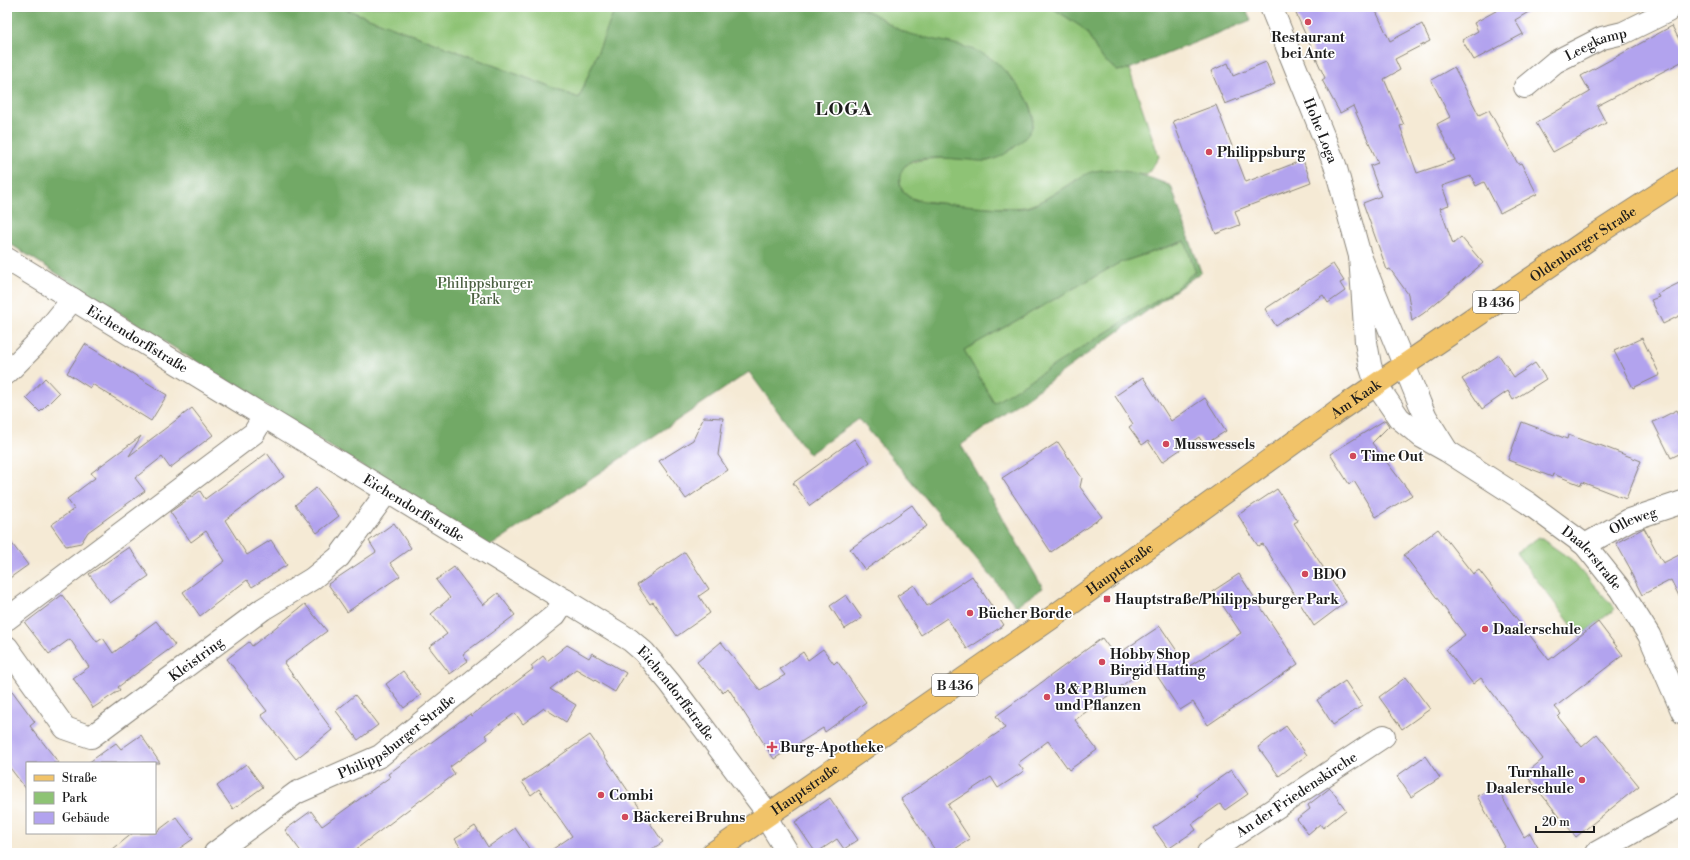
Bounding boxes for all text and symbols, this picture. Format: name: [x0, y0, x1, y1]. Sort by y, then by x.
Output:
marker: Restaurant bei Ante: [1303, 17, 1313, 27]
street label: Leegkamp: [1562, 24, 1629, 65]
place label: Restaurant bei Ante: [1271, 29, 1346, 63]
street label: Hohe Loga: [1299, 95, 1342, 167]
district label: LOGA: [815, 98, 873, 121]
place label: Philippsburg: [1217, 144, 1306, 162]
marker: Philippsburg: [1204, 147, 1214, 157]
street label: Oldenburger Straße: [1527, 203, 1640, 287]
park label: Philippsburger Park: [437, 275, 533, 309]
road number: B 436: [1473, 291, 1519, 313]
street label: Eichendorffstraße: [83, 302, 191, 378]
street label: Am Kaak: [1327, 376, 1385, 424]
place label: Musswessels: [1174, 436, 1255, 454]
marker: Musswessels: [1161, 439, 1171, 449]
place label: Time Out: [1361, 448, 1424, 466]
marker: Time Out: [1348, 451, 1358, 461]
street label: Eichendorffstraße: [359, 471, 467, 547]
street label: Olleweg: [1606, 503, 1660, 539]
street label: Daalerstraße: [1557, 523, 1625, 594]
street label: Hauptstraße: [1083, 539, 1157, 600]
place label: BDO: [1313, 566, 1346, 584]
marker: BDO: [1300, 569, 1310, 579]
place label: Hauptstraße/Philippsburger Park: [1115, 591, 1339, 609]
marker: Hauptstraße/Philippsburger Park: [1102, 594, 1112, 604]
place label: Bücher Borde: [978, 605, 1072, 623]
marker: Bücher Borde: [965, 608, 975, 618]
place label: Daalerschule: [1493, 621, 1582, 639]
marker: Daalerschule: [1480, 624, 1490, 634]
street label: Kleistring: [166, 633, 228, 686]
street label: Eichendorffstraße: [633, 642, 718, 745]
place label: Hobby Shop Birgid Hatting: [1110, 646, 1207, 680]
marker: Hobby Shop Birgid Hatting: [1097, 657, 1107, 667]
road number: B 436: [932, 674, 978, 696]
place label: B & P Blumen und Pflanzen: [1055, 681, 1147, 715]
street label: Philippsburger Straße: [335, 691, 460, 783]
marker: B & P Blumen und Pflanzen: [1042, 692, 1052, 702]
place label: Burg-Apotheke: [780, 739, 884, 757]
marker: Burg-Apotheke: [767, 742, 777, 752]
street label: An der Friedenskirche: [1232, 748, 1361, 842]
street label: Hauptstraße: [768, 760, 843, 820]
legend: [26, 762, 156, 834]
place label: Turnhalle Daalerschule: [1486, 764, 1574, 798]
text: Straße: [62, 771, 97, 786]
marker: Turnhalle Daalerschule: [1577, 775, 1587, 785]
place label: Combi: [609, 787, 654, 805]
marker: Combi: [596, 790, 606, 800]
text: Park: [62, 791, 88, 806]
scale bar: [1536, 808, 1594, 834]
place label: Bäckerei Bruhns: [633, 809, 745, 827]
text: Gebäude: [62, 811, 110, 826]
marker: Bäckerei Bruhns: [620, 812, 630, 822]
text: 20 m: [1542, 815, 1570, 830]

